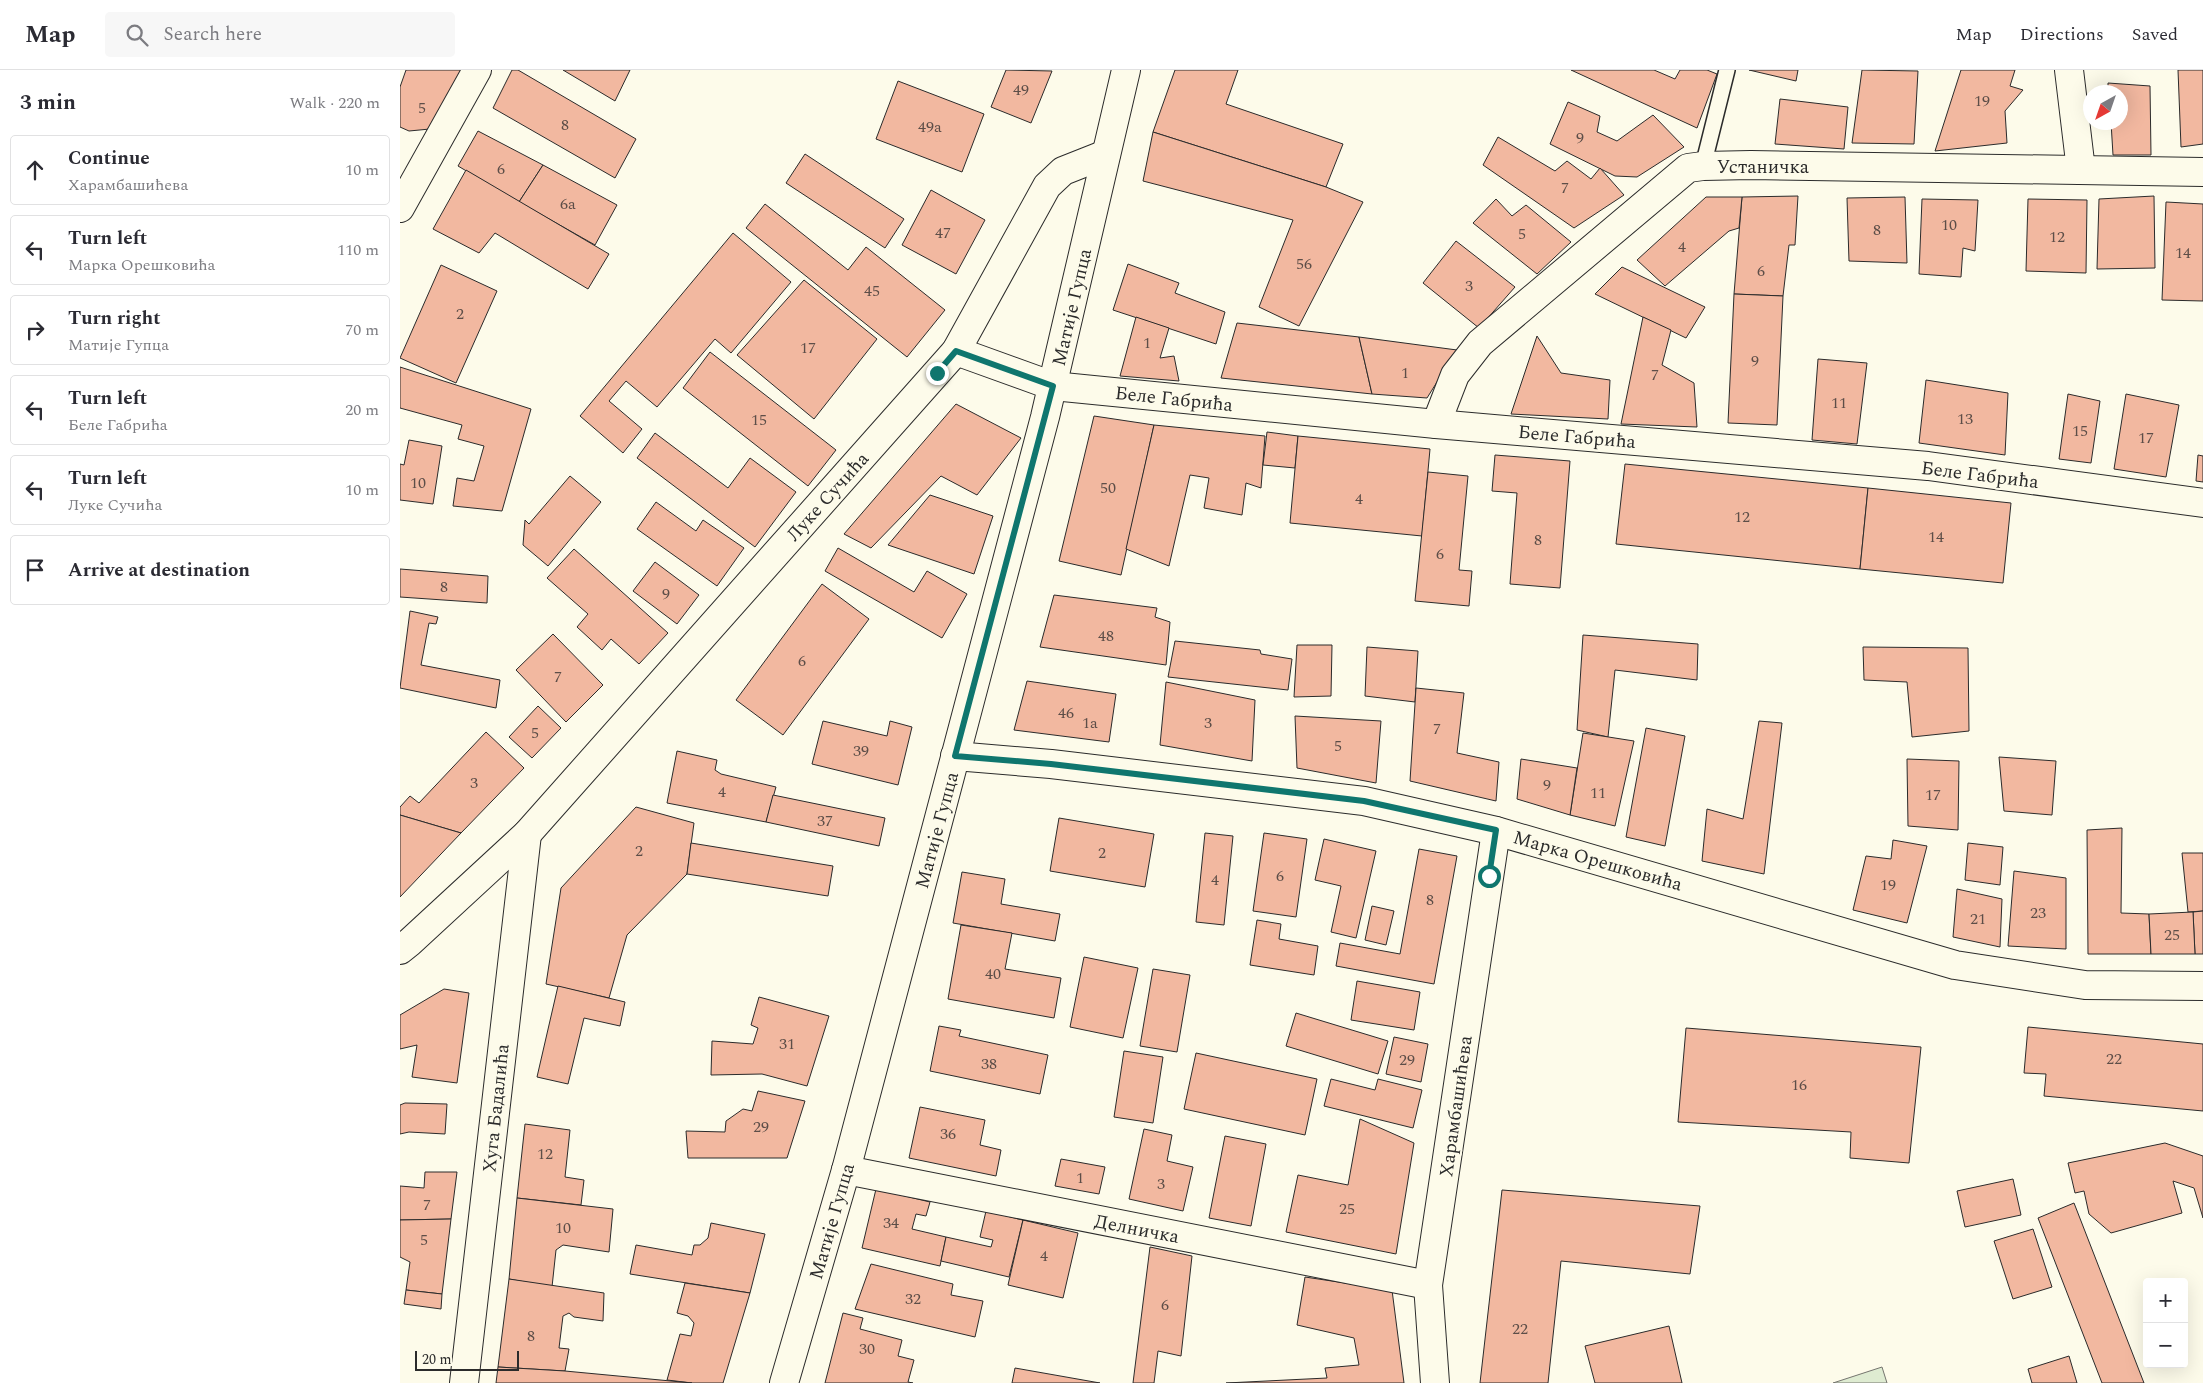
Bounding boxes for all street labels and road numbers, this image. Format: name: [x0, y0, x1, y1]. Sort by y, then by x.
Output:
street label: Устаничка: [1717, 153, 1810, 182]
street label: Матије Гупца: [1045, 245, 1100, 369]
street label: Беле Габрића: [1113, 379, 1235, 420]
street label: Беле Габрића: [1517, 418, 1638, 457]
street label: Луке Сучића: [780, 445, 877, 548]
street label: Беле Габрића: [1919, 454, 2041, 497]
street label: Матије Гупца: [908, 768, 967, 892]
street label: Марка Орешковића: [1510, 823, 1686, 900]
street label: Харамбашићева: [1432, 1033, 1481, 1179]
street label: Хуга Бадалића: [475, 1042, 518, 1174]
street label: Матије Гупца: [802, 1159, 863, 1283]
street label: Делничка: [1092, 1207, 1182, 1252]

